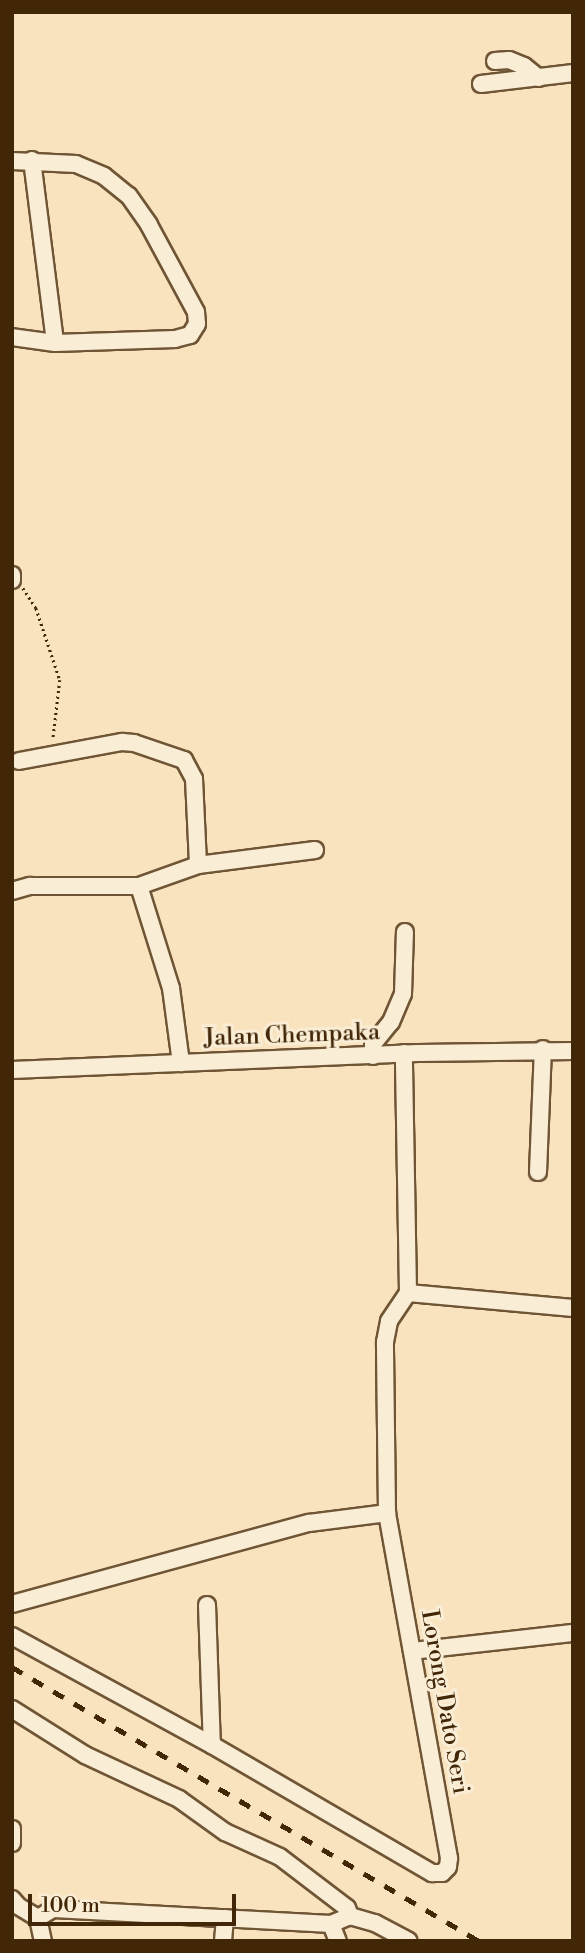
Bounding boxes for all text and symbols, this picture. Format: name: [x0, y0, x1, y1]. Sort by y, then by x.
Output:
street label: Jalan Chempaka: [203, 1019, 381, 1053]
street label: Lorong Dato Seri: [414, 1608, 474, 1796]
scale bar: [32, 1880, 240, 1924]
text: 100 m: [41, 1893, 100, 1919]

